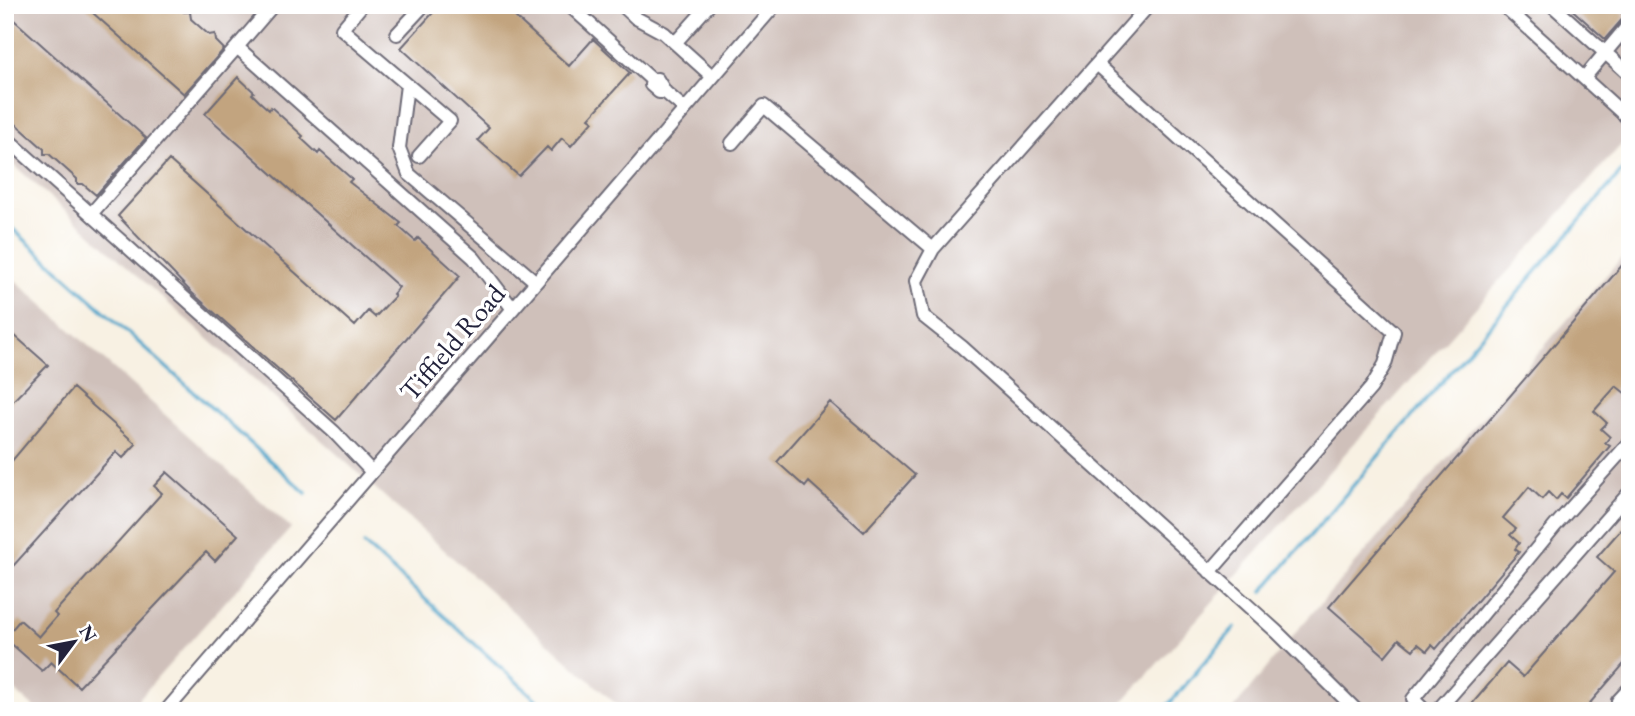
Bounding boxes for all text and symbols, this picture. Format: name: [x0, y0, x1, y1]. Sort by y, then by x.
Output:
street label: Tiffield Road: [391, 275, 513, 408]
north arrow: [38, 608, 108, 678]
text: N: [73, 620, 103, 647]

